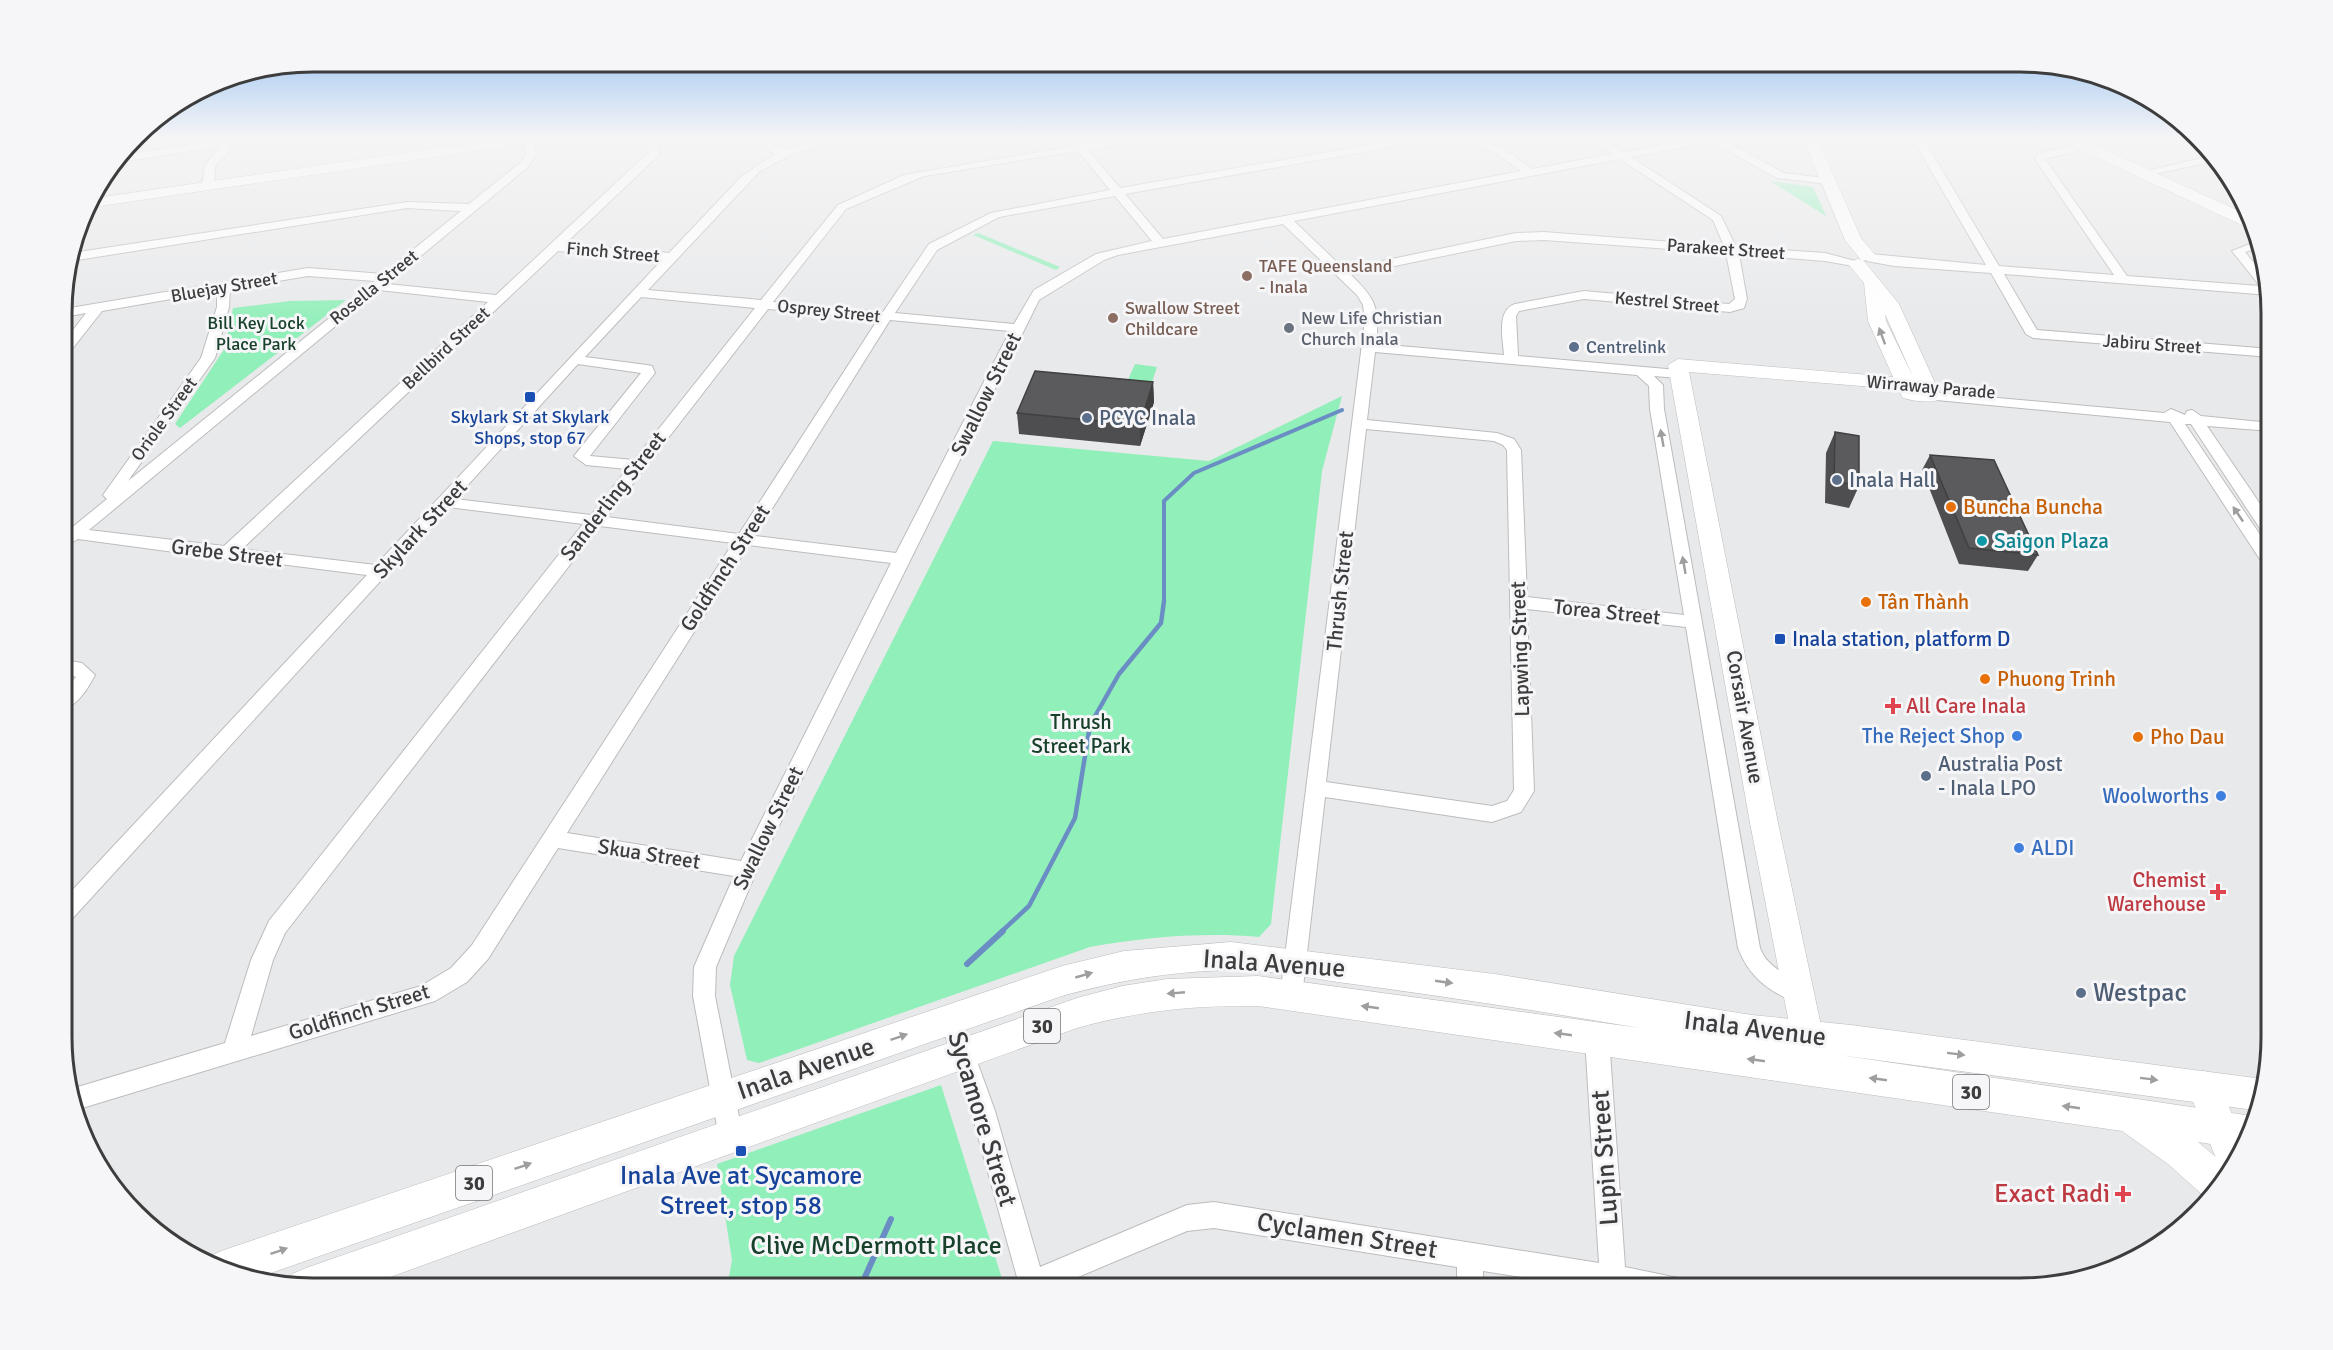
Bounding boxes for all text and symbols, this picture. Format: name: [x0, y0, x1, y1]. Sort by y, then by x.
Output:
street label: Parakeet Street: [1666, 234, 1786, 264]
street label: Finch Street: [566, 237, 660, 267]
street label: Rosella Street: [325, 245, 423, 329]
place label: TAFE Queensland - Inala: [1259, 255, 1392, 298]
street label: Bluejay Street: [169, 267, 279, 307]
marker: TAFE Queensland - Inala: [1240, 269, 1254, 283]
street label: Kestrel Street: [1614, 286, 1720, 318]
street label: Osprey Street: [776, 295, 882, 327]
place label: Swallow Street Childcare: [1125, 297, 1240, 340]
street label: Bellbird Street: [398, 302, 494, 394]
place label: New Life Christian Church Inala: [1301, 307, 1442, 350]
marker: Swallow Street Childcare: [1106, 311, 1120, 325]
park label: Bill Key Lock Place Park: [207, 312, 305, 355]
marker: New Life Christian Church Inala: [1282, 321, 1296, 335]
one-way arrow: [1877, 327, 1887, 345]
street label: Swallow Street: [945, 328, 1027, 460]
street label: Jabiru Street: [2102, 330, 2202, 358]
place label: Centrelink: [1586, 336, 1666, 358]
marker: Centrelink: [1567, 340, 1581, 354]
street label: Wirraway Parade: [1866, 370, 1996, 404]
street label: Oriole Street: [126, 373, 202, 465]
marker: Skylark St at Skylark Shops, stop 67: [523, 390, 537, 404]
place label: PCYC Inala: [1099, 405, 1196, 431]
place label: Skylark St at Skylark Shops, stop 67: [451, 406, 609, 449]
marker: PCYC Inala: [1080, 411, 1094, 425]
street label: Sanderling Street: [554, 426, 672, 566]
one-way arrow: [1657, 429, 1666, 448]
place label: Inala Hall: [1849, 467, 1936, 493]
marker: Inala Hall: [1830, 473, 1844, 487]
street label: Skylark Street: [367, 474, 473, 584]
place label: Buncha Buncha: [1963, 494, 2103, 520]
street label: Goldfinch Street: [674, 500, 776, 636]
marker: Buncha Buncha: [1944, 500, 1958, 514]
one-way arrow: [2233, 506, 2244, 523]
place label: Saigon Plaza: [1994, 528, 2109, 554]
street label: Thrush Street: [1321, 529, 1359, 653]
street label: Grebe Street: [170, 533, 284, 573]
marker: Saigon Plaza: [1975, 534, 1989, 548]
one-way arrow: [1679, 555, 1688, 574]
street label: Lapwing Street: [1505, 581, 1535, 717]
place label: Tân Thành: [1878, 589, 1969, 615]
street label: Torea Street: [1552, 593, 1662, 631]
marker: Tân Thành: [1859, 595, 1873, 609]
place label: Inala station, platform D: [1792, 626, 2010, 652]
marker: Inala station, platform D: [1773, 632, 1787, 646]
street label: Corsair Avenue: [1720, 648, 1770, 786]
place label: Phuong Trinh: [1997, 666, 2116, 692]
marker: Phuong Trinh: [1978, 672, 1992, 686]
place label: All Care Inala: [1906, 693, 2026, 719]
marker: All Care Inala: [1884, 697, 1902, 715]
park label: Thrush Street Park: [1031, 709, 1131, 759]
place label: The Reject Shop: [1862, 723, 2005, 749]
place label: Pho Dau: [2150, 724, 2224, 750]
marker: The Reject Shop: [2010, 729, 2024, 743]
marker: Pho Dau: [2131, 730, 2145, 744]
place label: Australia Post - Inala LPO: [1938, 751, 2063, 801]
street label: Swallow Street: [727, 762, 809, 894]
marker: Australia Post - Inala LPO: [1919, 769, 1933, 783]
place label: Woolworths: [2102, 783, 2209, 809]
marker: Woolworths: [2214, 789, 2228, 803]
street label: Skua Street: [596, 833, 702, 875]
place label: ALDI: [2031, 835, 2074, 861]
marker: ALDI: [2012, 841, 2026, 855]
place label: Chemist Warehouse: [2107, 867, 2206, 917]
marker: Chemist Warehouse: [2211, 885, 2225, 899]
street label: Inala Avenue: [1202, 943, 1346, 985]
one-way arrow: [1075, 970, 1093, 979]
place label: Westpac: [2093, 977, 2187, 1009]
street label: Goldfinch Street: [285, 978, 433, 1046]
one-way arrow: [1434, 978, 1453, 987]
marker: Westpac: [2074, 986, 2088, 1000]
one-way arrow: [1166, 988, 1185, 998]
one-way arrow: [1360, 1002, 1379, 1011]
street label: Inala Avenue: [1682, 1004, 1828, 1054]
road number: 30: [1024, 1009, 1060, 1043]
street label: Sycamore Street: [940, 1028, 1024, 1210]
one-way arrow: [1553, 1029, 1572, 1038]
street label: Inala Avenue: [733, 1031, 879, 1107]
one-way arrow: [890, 1032, 908, 1042]
one-way arrow: [1946, 1049, 1965, 1059]
one-way arrow: [1746, 1055, 1765, 1064]
one-way arrow: [1869, 1074, 1888, 1083]
road number: 30: [1953, 1075, 1989, 1109]
one-way arrow: [2140, 1075, 2159, 1084]
street label: Lupin Street: [1584, 1089, 1626, 1227]
one-way arrow: [2062, 1103, 2081, 1112]
marker: Inala Ave at Sycamore Street, stop 58: [734, 1144, 748, 1158]
place label: Inala Ave at Sycamore Street, stop 58: [620, 1160, 862, 1222]
one-way arrow: [514, 1161, 532, 1171]
road number: 30: [456, 1166, 492, 1200]
place label: Exact Radi: [1994, 1178, 2110, 1210]
marker: Exact Radi: [2114, 1185, 2132, 1203]
street label: Cyclamen Street: [1255, 1206, 1439, 1266]
park label: Clive McDermott Place: [750, 1230, 1002, 1262]
one-way arrow: [270, 1245, 288, 1255]

